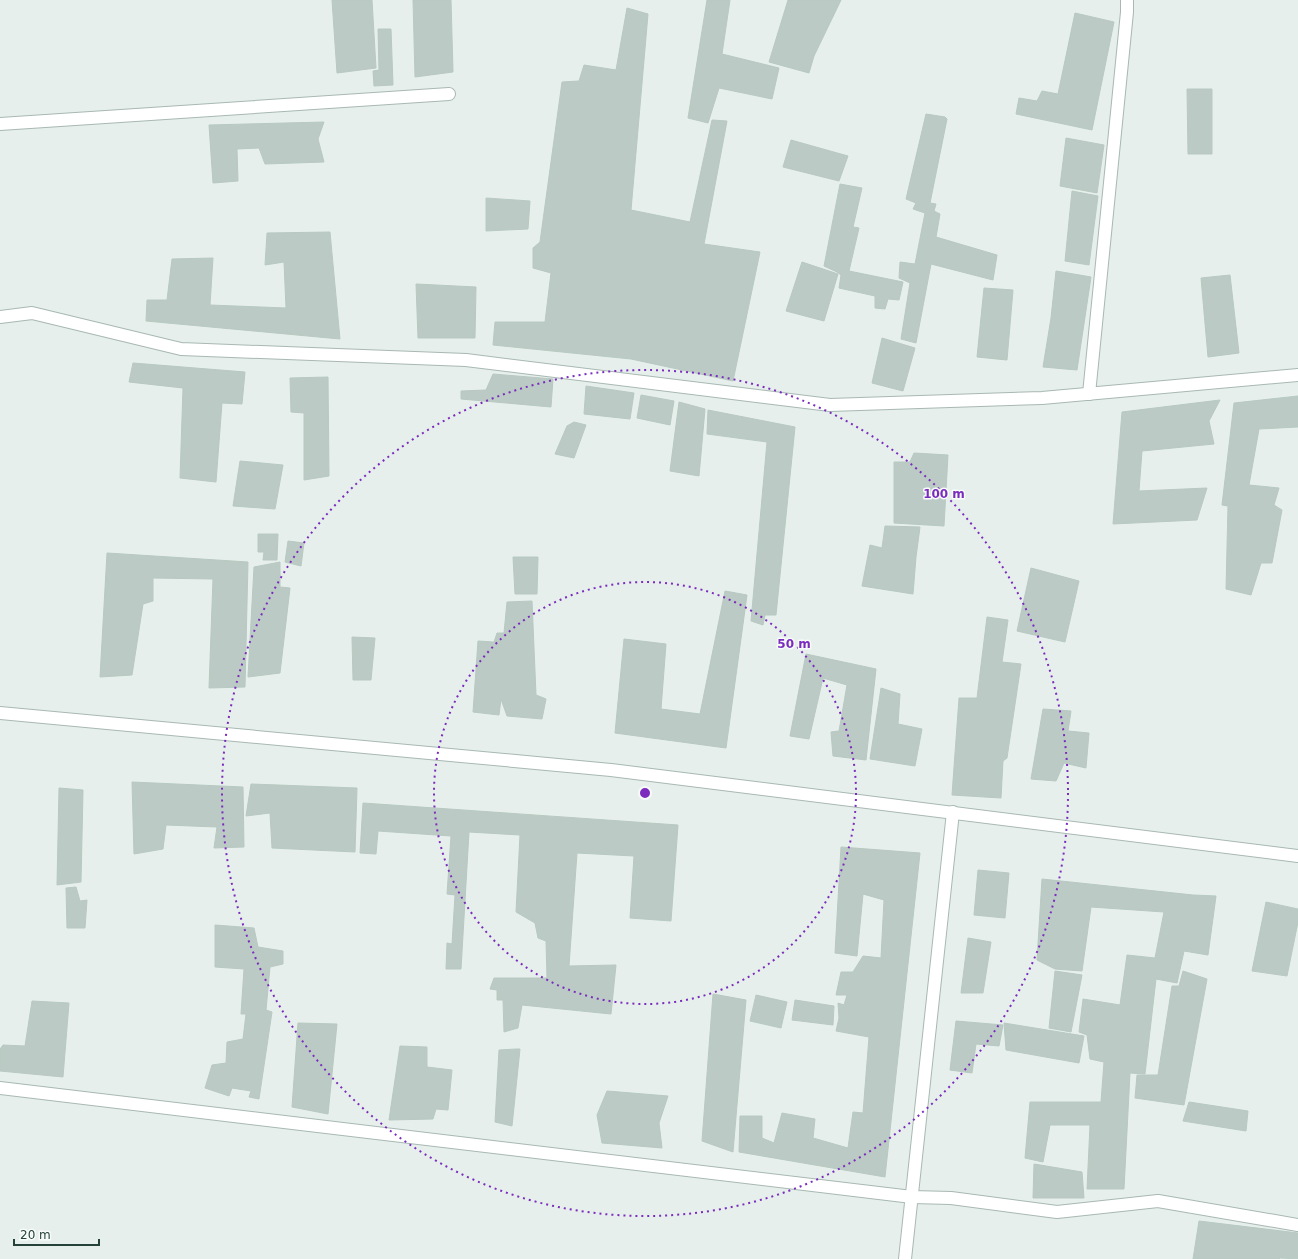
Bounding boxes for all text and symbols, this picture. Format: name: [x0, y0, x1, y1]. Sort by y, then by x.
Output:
text: 100 m: [923, 487, 965, 501]
text: 50 m: [777, 637, 811, 651]
centre of rings: [638, 786, 652, 800]
scale bar: [14, 1221, 99, 1247]
text: 20 m: [20, 1228, 51, 1242]

